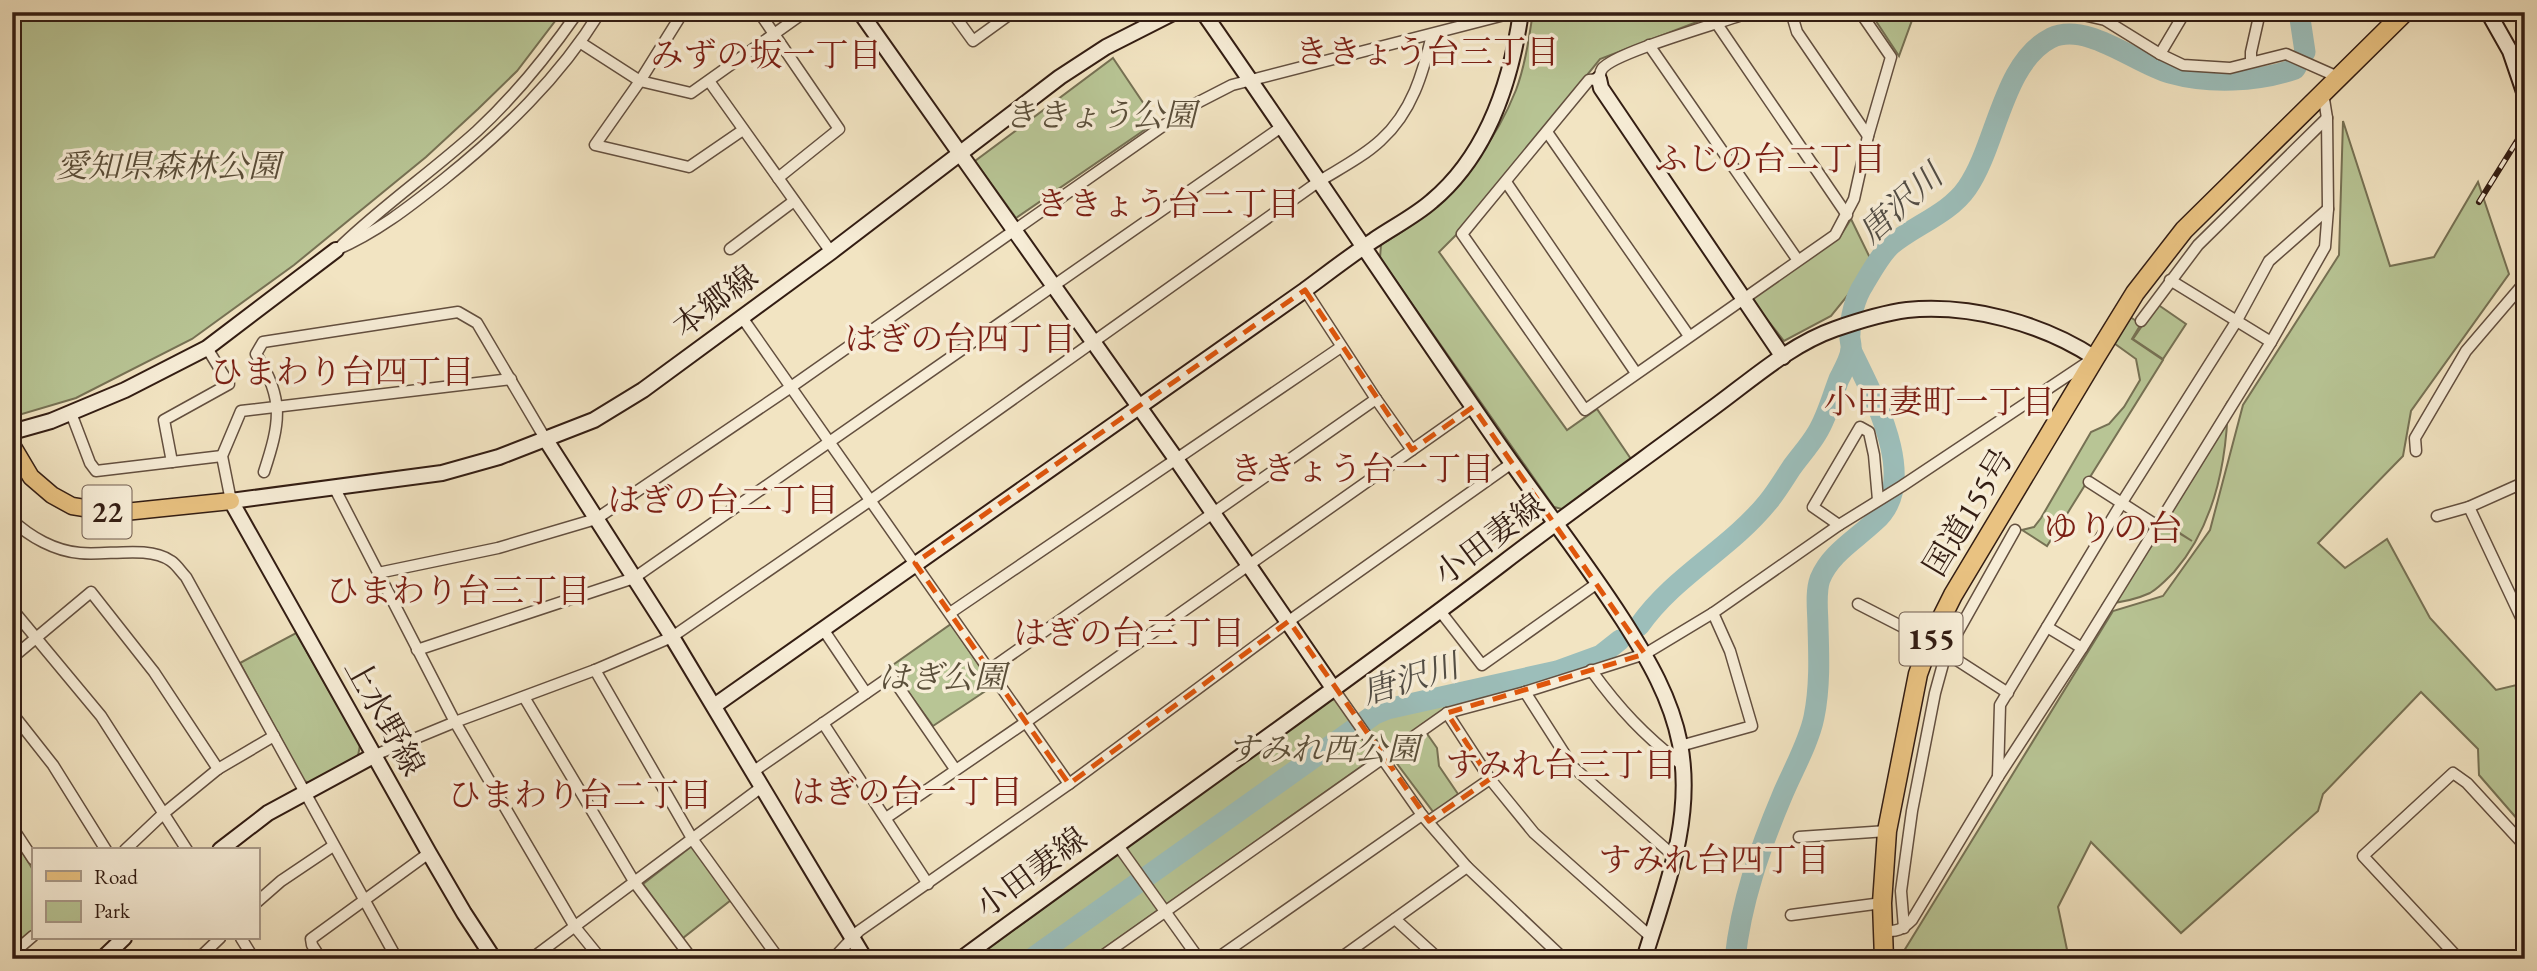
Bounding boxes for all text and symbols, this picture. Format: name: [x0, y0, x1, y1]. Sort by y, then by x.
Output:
district label: ききょう台三丁目: [1295, 30, 1559, 73]
district label: みずの坂一丁目: [651, 33, 882, 76]
park label: ききょう公園: [1004, 94, 1201, 136]
district label: ふじの台二丁目: [1655, 137, 1886, 180]
park label: 愛知県森林公園: [56, 145, 285, 187]
water label: 唐沢川: [1849, 152, 1954, 252]
district label: ききょう台二丁目: [1036, 182, 1300, 225]
street label: 本郷線: [664, 255, 766, 347]
district label: はぎの台四丁目: [845, 317, 1076, 360]
district label: ひまわり台四丁目: [210, 350, 474, 393]
district label: 小田妻町一丁目: [1824, 380, 2055, 423]
street label: 国道155号: [1913, 440, 2023, 584]
district label: ききょう台一丁目: [1230, 447, 1494, 490]
district label: はぎの台二丁目: [608, 478, 839, 521]
street label: 小田妻線: [1425, 484, 1553, 594]
road number: 22: [82, 485, 132, 538]
district label: ゆりの台: [2043, 505, 2183, 550]
district label: ひまわり台三丁目: [326, 569, 590, 612]
district label: はぎの台三丁目: [1014, 611, 1245, 654]
road number: 155: [1899, 612, 1962, 666]
water label: 唐沢川: [1357, 643, 1467, 714]
street label: 上水野線: [336, 651, 434, 783]
park label: はぎ公園: [878, 656, 1011, 698]
park label: すみれ西公園: [1227, 728, 1424, 770]
district label: すみれ台三丁目: [1446, 743, 1677, 786]
district label: はぎの台一丁目: [792, 770, 1023, 813]
district label: ひまわり台二丁目: [448, 773, 712, 816]
street label: 小田妻線: [967, 817, 1095, 927]
district label: すみれ台四丁目: [1599, 838, 1830, 881]
legend: [32, 848, 259, 940]
text: Road: [94, 863, 138, 890]
text: Park: [94, 897, 131, 924]

